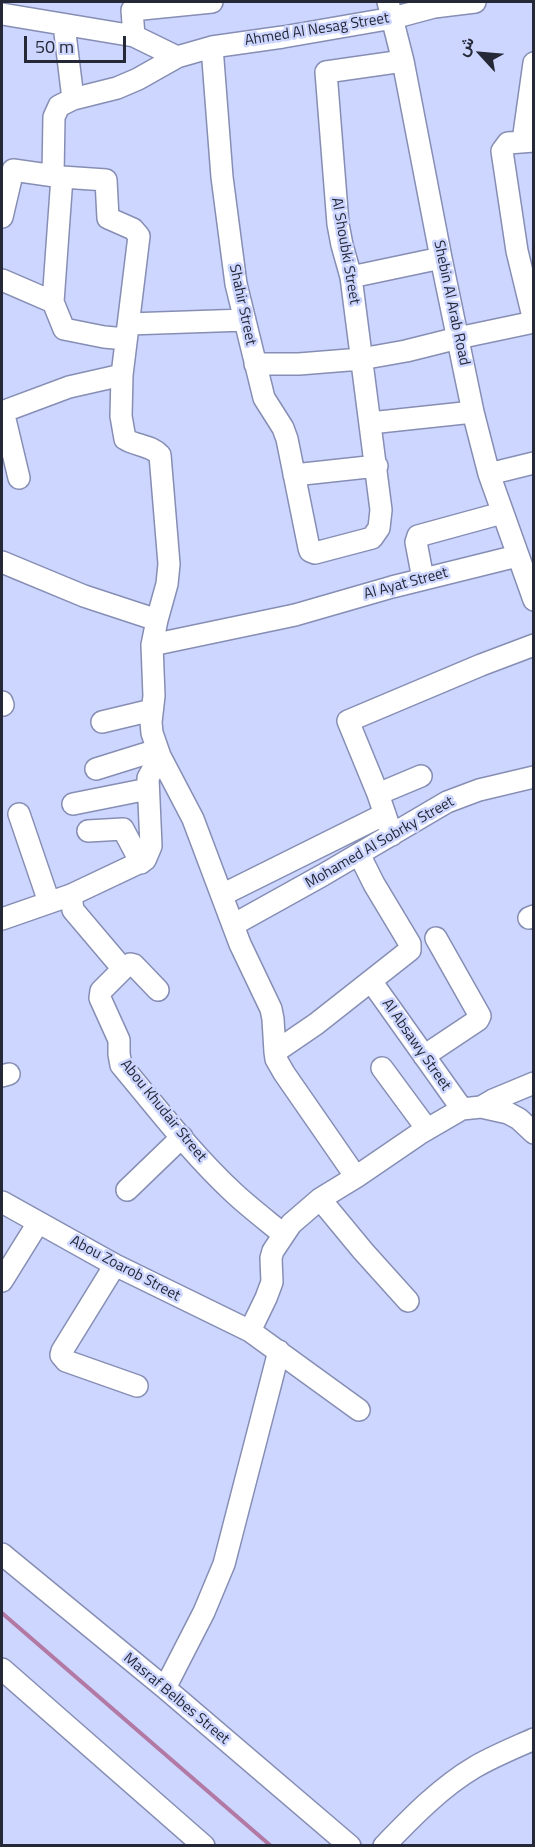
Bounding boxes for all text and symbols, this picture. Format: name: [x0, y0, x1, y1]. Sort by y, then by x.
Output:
street label: Ahmed Al Nesag Street: [244, 10, 390, 50]
scale bar: [27, 24, 129, 62]
north arrow: [451, 24, 511, 84]
text: ش: [450, 32, 480, 60]
text: 50 m: [35, 33, 74, 60]
street label: Al Shoubki Street: [327, 196, 363, 306]
street label: Shebin Al Arab Road: [429, 239, 473, 367]
street label: Shahir Street: [225, 263, 259, 347]
street label: Al Ayat Street: [362, 564, 450, 604]
street label: Mohamed Al Sobrky Street: [302, 793, 458, 893]
street label: Al Absawy Street: [378, 996, 454, 1094]
street label: Abou Khudair Street: [116, 1056, 210, 1166]
street label: Abou Zoarob Street: [67, 1232, 183, 1306]
street label: Masraf Belbes Street: [119, 1649, 233, 1749]

